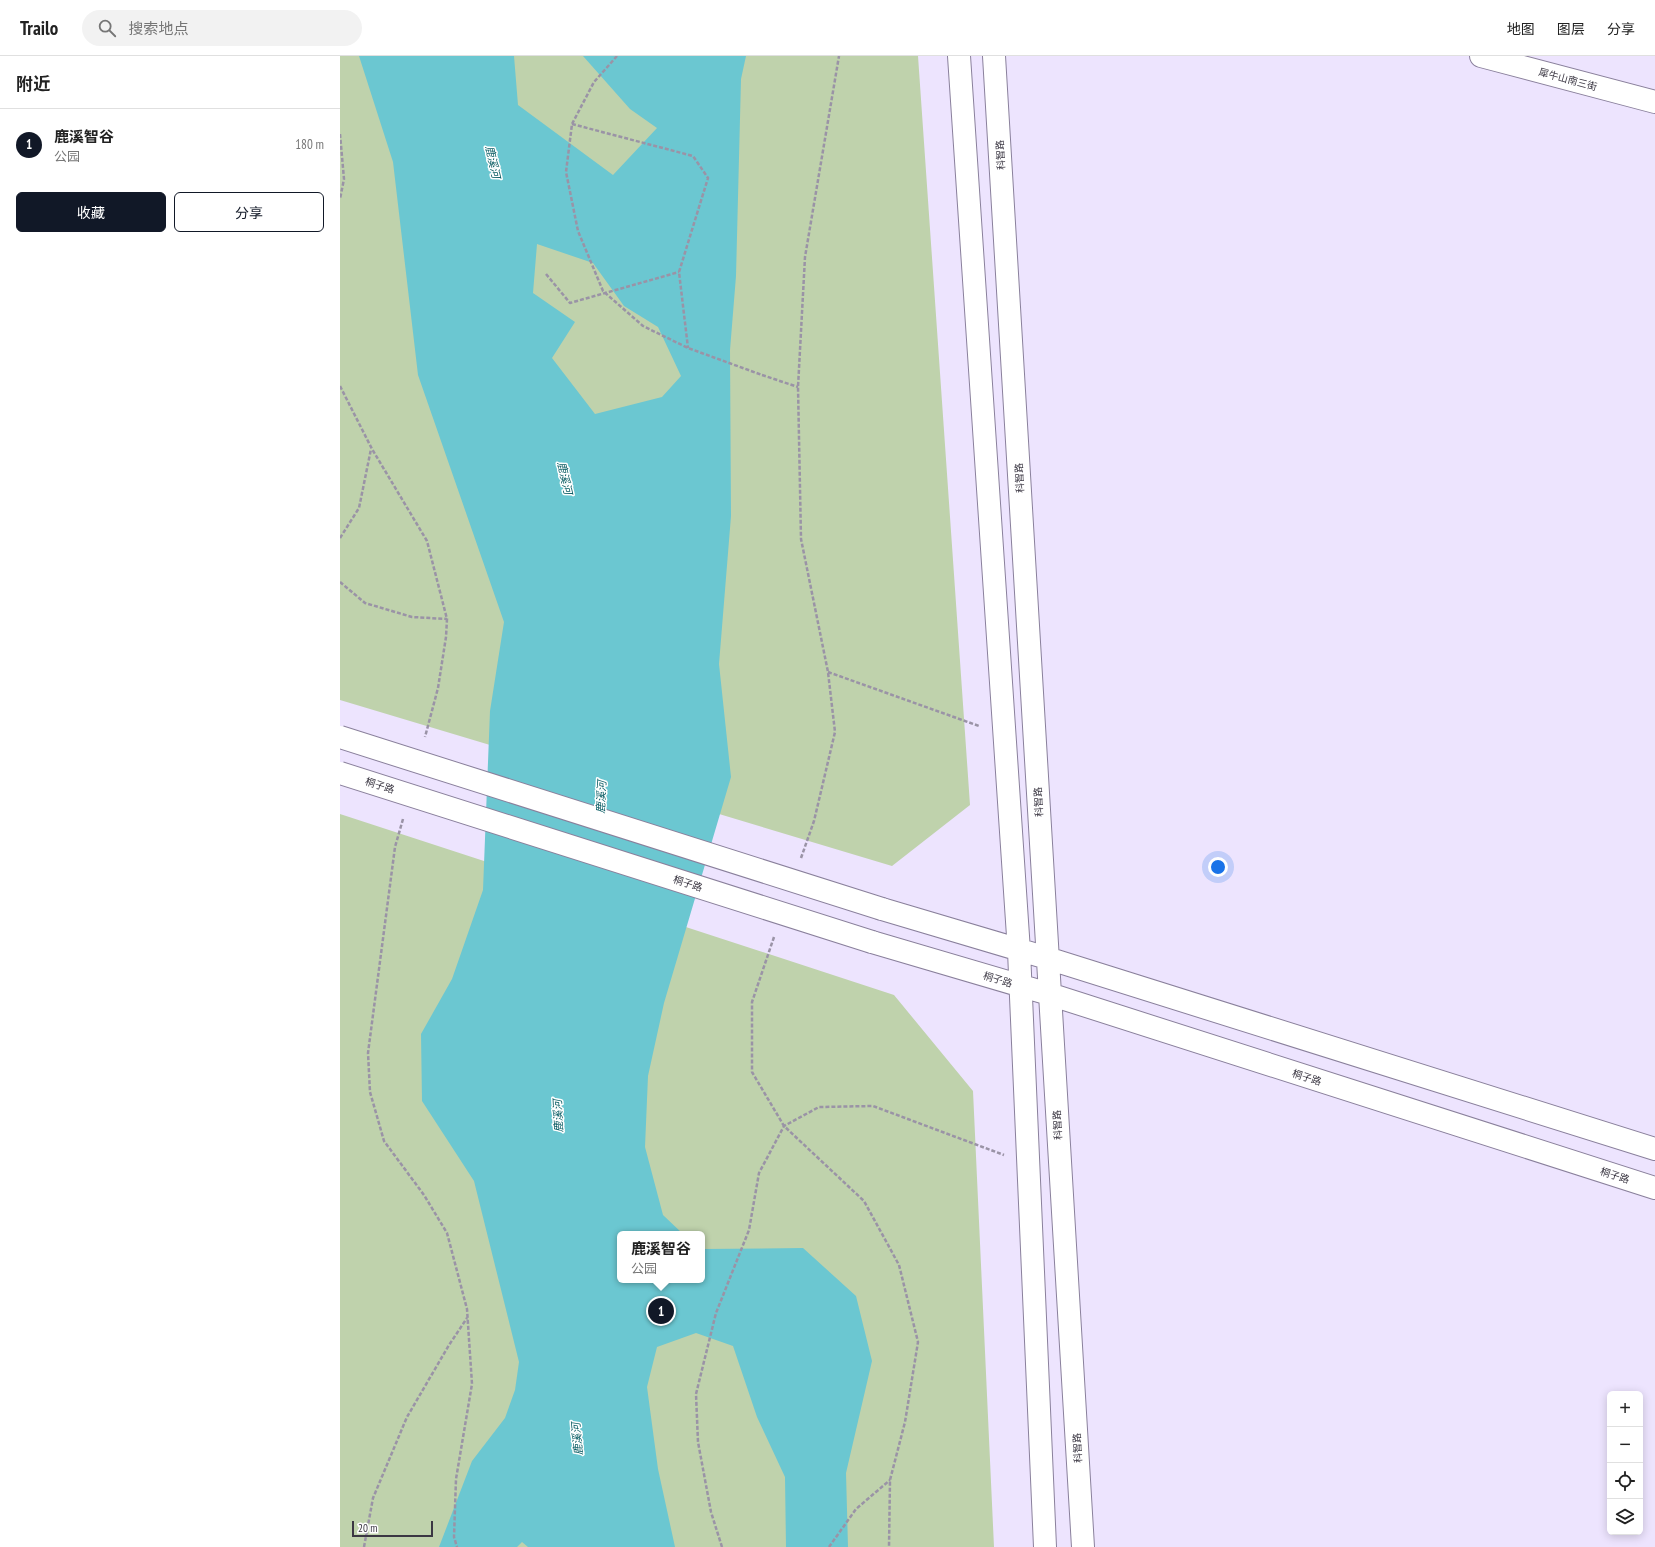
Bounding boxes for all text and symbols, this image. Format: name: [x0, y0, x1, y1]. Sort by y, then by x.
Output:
search box: [82, 10, 362, 46]
text: Trailo: [20, 16, 58, 40]
icon: search: [96, 17, 118, 39]
text: 搜索地点: [128, 19, 188, 38]
text: 地图: [1507, 20, 1535, 38]
text: 图层: [1557, 20, 1585, 38]
text: 分享: [1607, 20, 1635, 38]
street label: 犀牛山南三街: [1537, 65, 1599, 94]
text: 附近: [16, 73, 50, 95]
text: 鹿溪智谷: [54, 127, 114, 146]
text: 1: [26, 136, 32, 153]
text: 180 m: [295, 136, 324, 153]
street label: 科智路: [993, 140, 1008, 170]
water label: 鹿溪河: [482, 144, 504, 182]
text: 公园: [54, 148, 80, 165]
button: 收藏: [16, 192, 166, 232]
button: 分享: [174, 192, 324, 232]
water label: 鹿溪河: [554, 460, 576, 498]
street label: 科智路: [1012, 463, 1027, 493]
street label: 桐子路: [364, 775, 396, 796]
water label: 鹿溪河: [593, 778, 609, 814]
street label: 科智路: [1031, 787, 1046, 817]
your location: [1208, 857, 1228, 877]
street label: 桐子路: [672, 873, 704, 894]
street label: 桐子路: [982, 969, 1014, 990]
street label: 桐子路: [1291, 1067, 1323, 1088]
water label: 鹿溪河: [550, 1097, 566, 1133]
street label: 科智路: [1050, 1110, 1065, 1140]
street label: 桐子路: [1599, 1165, 1631, 1186]
popup: [617, 1231, 705, 1283]
text: 鹿溪智谷: [631, 1239, 691, 1258]
text: 公园: [631, 1260, 657, 1277]
pin: 1: [648, 1296, 674, 1326]
map controls: [1607, 1391, 1643, 1535]
button: +: [1607, 1391, 1643, 1427]
water label: 鹿溪河: [568, 1420, 585, 1456]
button: −: [1607, 1427, 1643, 1463]
street label: 科智路: [1070, 1433, 1085, 1463]
button: locate: [1607, 1463, 1643, 1499]
button: layers: [1607, 1499, 1643, 1535]
scale bar: [352, 1519, 433, 1538]
text: 20 m: [358, 1521, 377, 1535]

